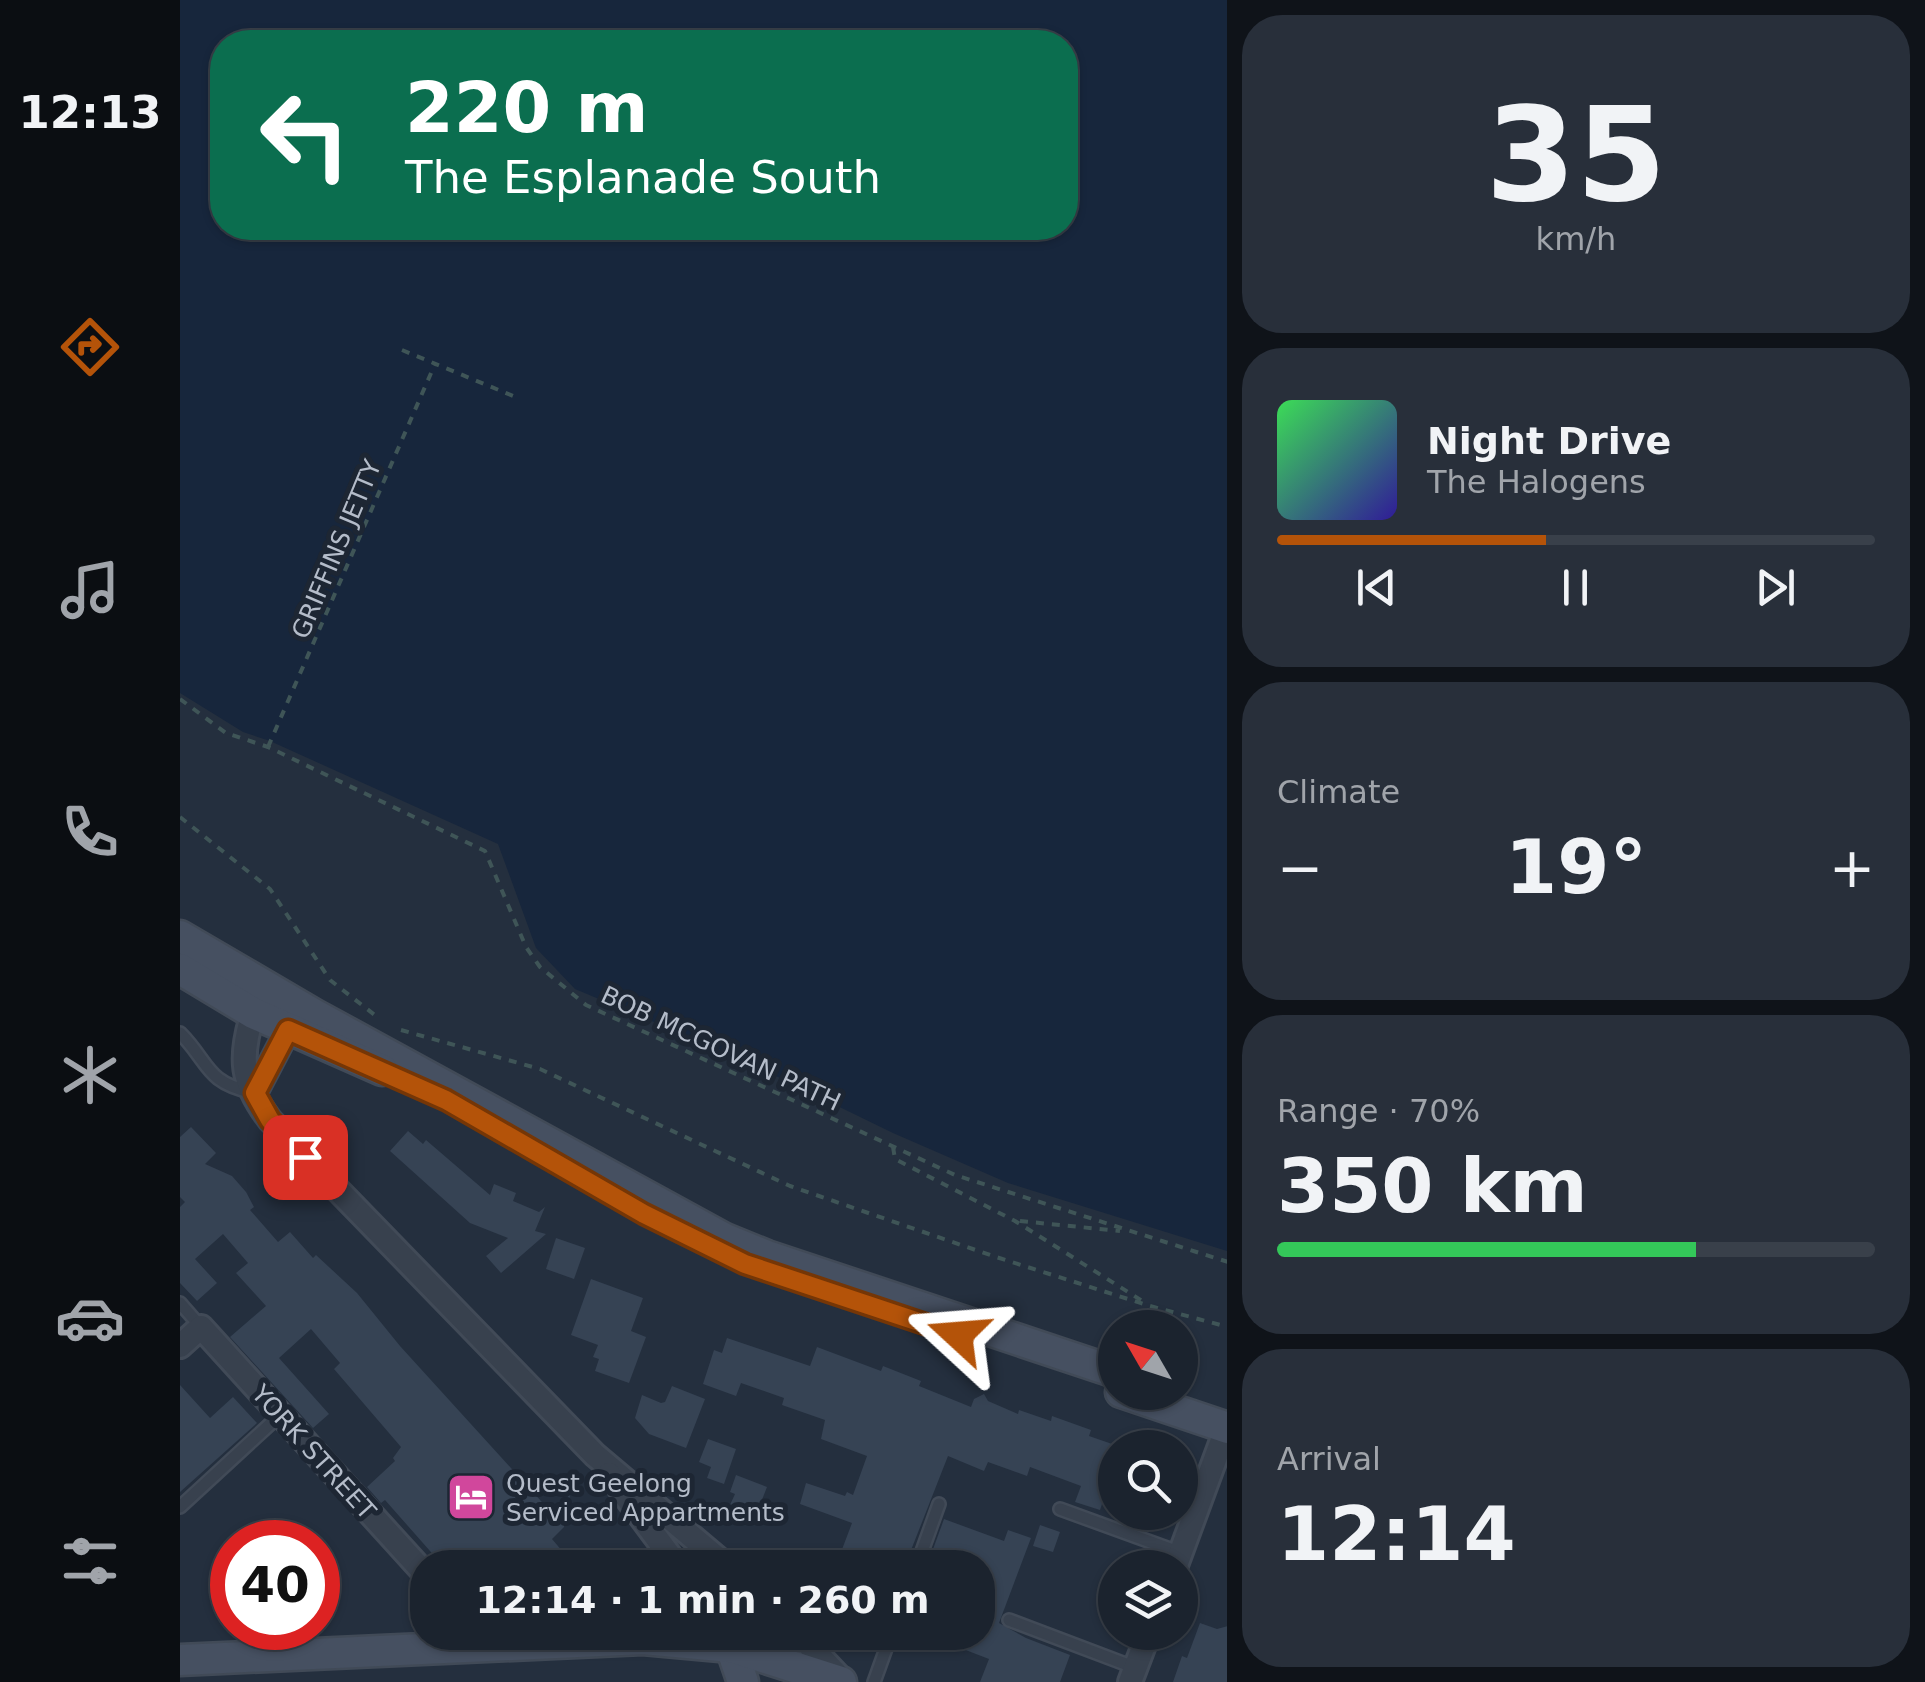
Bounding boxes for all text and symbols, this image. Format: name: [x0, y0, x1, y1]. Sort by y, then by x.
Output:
text: 220 m: [405, 67, 648, 149]
icon: left: [240, 70, 370, 200]
text: 35: [1486, 79, 1666, 231]
text: 12:13: [18, 86, 162, 139]
text: The Esplanade South: [405, 151, 881, 204]
text: km/h: [1536, 220, 1616, 258]
icon: directions: [55, 312, 125, 382]
text: Night Drive: [1427, 419, 1671, 463]
street label: GRIFFINS JETTY: [286, 455, 387, 643]
text: The Halogens: [1427, 463, 1646, 501]
icon: music: [55, 555, 125, 625]
icon: previous: [1349, 560, 1404, 615]
icon: pause: [1548, 560, 1603, 615]
icon: next: [1748, 560, 1803, 615]
text: Climate: [1277, 773, 1400, 811]
icon: phone: [55, 797, 125, 867]
text: 19°: [1505, 823, 1647, 911]
text: −: [1277, 836, 1323, 900]
text: +: [1829, 836, 1875, 900]
street label: BOB MCGOVAN PATH: [596, 980, 845, 1117]
icon: climate: [55, 1040, 125, 1110]
text: Range · 70%: [1277, 1092, 1480, 1130]
pin: [263, 1115, 348, 1200]
icon: arrive: [278, 1130, 333, 1185]
text: 350 km: [1277, 1142, 1588, 1230]
icon: car: [55, 1283, 125, 1353]
position arrow: [906, 1283, 1010, 1387]
north arrow: [1098, 1310, 1198, 1410]
map controls: [1098, 1310, 1198, 1650]
street label: YORK STREET: [245, 1378, 382, 1526]
button: search: [1098, 1430, 1198, 1530]
text: Arrival: [1277, 1440, 1381, 1478]
place label: Quest Geelong Serviced Appartments: [506, 1469, 785, 1527]
hotel icon: Quest Geelong Serviced Appartments: [445, 1471, 497, 1523]
text: 12:14: [1277, 1490, 1516, 1578]
speed limit sign: 40: [210, 1520, 340, 1650]
icon: filters: [55, 1526, 125, 1596]
button: layers: [1098, 1550, 1198, 1650]
text: 12:14 · 1 min · 260 m: [475, 1578, 930, 1622]

